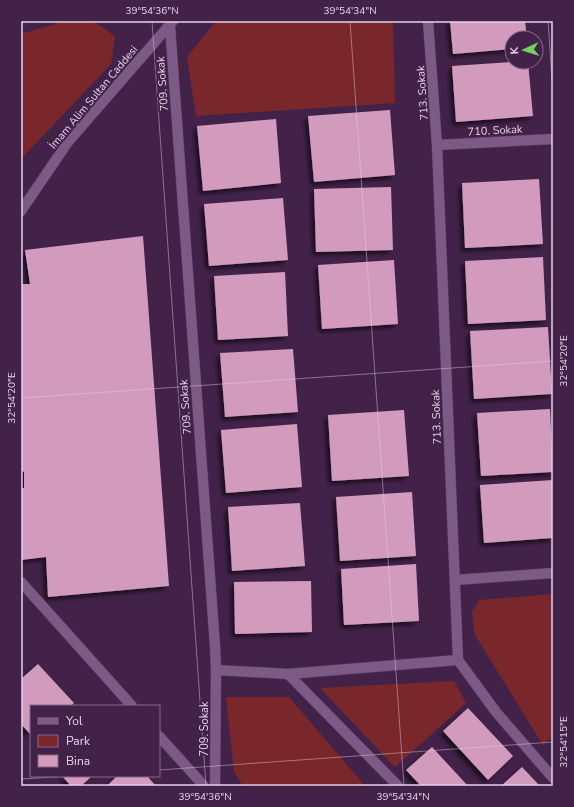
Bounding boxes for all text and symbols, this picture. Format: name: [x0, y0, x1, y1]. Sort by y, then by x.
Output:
text: 39°54'36"N: [125, 4, 179, 18]
text: 39°54'34"N: [323, 4, 377, 18]
north arrow: [504, 30, 544, 70]
street label: İmam Alim Sultan Caddesi: [46, 42, 141, 152]
text: K: [507, 46, 522, 55]
street label: 709. Sokak: [153, 56, 172, 112]
street label: 713. Sokak: [413, 65, 432, 121]
street label: 710. Sokak: [467, 122, 523, 139]
text: 32°54'20"E: [557, 335, 571, 387]
text: 32°54'20"E: [5, 372, 19, 424]
street label: 709. Sokak: [176, 379, 195, 435]
street label: 713. Sokak: [428, 389, 445, 445]
street label: 709. Sokak: [197, 701, 212, 756]
legend: [30, 705, 160, 777]
text: Yol: [65, 713, 83, 729]
text: 32°54'15"E: [557, 716, 571, 768]
text: Park: [66, 733, 91, 749]
text: Bina: [66, 753, 90, 769]
text: 39°54'36"N: [178, 790, 232, 804]
text: 39°54'34"N: [376, 790, 430, 804]

